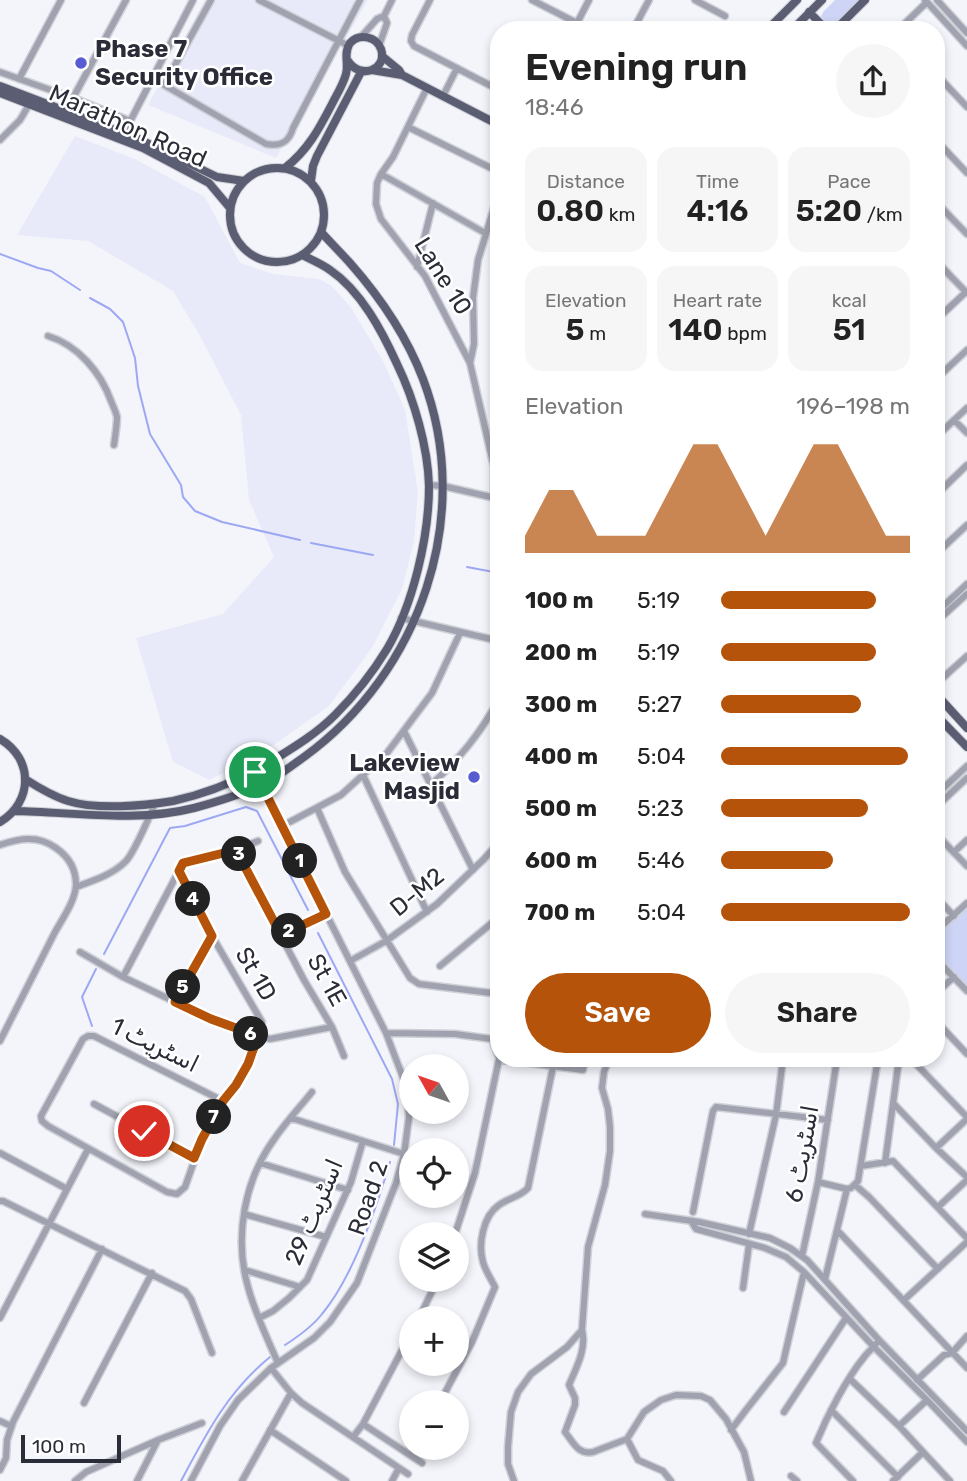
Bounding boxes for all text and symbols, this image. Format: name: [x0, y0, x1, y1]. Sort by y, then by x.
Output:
place label: Phase 7 Security Office: [95, 35, 273, 91]
text: Evening run: [525, 44, 748, 90]
button: share: [836, 44, 910, 118]
marker: Phase 7 Security Office: [73, 55, 89, 71]
street label: Marathon Road: [45, 79, 211, 173]
text: 18:46: [525, 93, 584, 121]
text: Distance: [547, 170, 625, 193]
text: Time: [696, 170, 739, 193]
text: Pace: [827, 170, 871, 193]
text: 0.80: [536, 193, 604, 229]
text: 4:16: [686, 193, 749, 229]
text: 5:20: [796, 193, 862, 229]
text: km: [604, 203, 635, 226]
text: /km: [862, 203, 903, 226]
street label: Lane 10: [408, 232, 478, 320]
text: Elevation: [545, 289, 627, 312]
text: Heart rate: [673, 289, 762, 312]
text: kcal: [832, 289, 867, 312]
text: 5: [566, 312, 585, 348]
text: 140: [668, 312, 723, 348]
text: 51: [833, 312, 866, 348]
text: m: [585, 322, 606, 345]
text: bpm: [723, 322, 767, 345]
text: Elevation: [525, 392, 624, 420]
text: 196–198 m: [796, 392, 910, 420]
text: 100 m: [525, 586, 594, 614]
text: 5:19: [637, 586, 680, 614]
text: 200 m: [525, 638, 597, 666]
text: 5:19: [637, 638, 680, 666]
text: 300 m: [525, 690, 597, 718]
text: 5:27: [637, 690, 682, 718]
pin: [225, 742, 285, 802]
text: 400 m: [525, 742, 598, 770]
text: 5:04: [637, 742, 685, 770]
place label: Lakeview Masjid: [349, 749, 460, 805]
icon: arrive: [236, 753, 274, 791]
marker: Lakeview Masjid: [466, 769, 482, 785]
text: 500 m: [525, 794, 597, 822]
text: 5:23: [637, 794, 684, 822]
pin: 3: [222, 836, 256, 872]
text: 3: [232, 842, 245, 865]
pin: 1: [282, 844, 318, 878]
text: 600 m: [525, 846, 597, 874]
text: 5:46: [637, 846, 685, 874]
text: 1: [295, 849, 304, 872]
street label: D-M2: [384, 862, 450, 922]
pin: 4: [176, 881, 210, 916]
text: 4: [186, 887, 199, 910]
text: 700 m: [525, 898, 595, 926]
text: 5:04: [637, 898, 685, 926]
pin: 2: [272, 914, 306, 948]
text: 2: [282, 919, 295, 942]
street label: St 1D: [230, 942, 282, 1006]
street label: St 1E: [301, 949, 353, 1011]
pin: 5: [166, 970, 200, 1004]
button: Save: [525, 973, 711, 1053]
button: Share: [725, 973, 910, 1053]
text: 5: [176, 975, 189, 998]
street label: اسٹریٹ 1: [107, 1012, 203, 1078]
pin: 6: [233, 1016, 268, 1052]
text: 6: [244, 1022, 257, 1045]
north arrow: [399, 1054, 469, 1124]
map controls: [399, 1054, 469, 1460]
pin: 7: [196, 1100, 232, 1134]
pin: [114, 1101, 174, 1161]
street label: اسٹریٹ 6: [780, 1103, 824, 1205]
text: 7: [208, 1105, 219, 1128]
icon: check: [125, 1112, 163, 1150]
button: locate: [399, 1138, 469, 1208]
street label: اسٹریٹ 29: [279, 1155, 349, 1269]
street label: Road 2: [342, 1157, 394, 1239]
button: layers: [399, 1222, 469, 1292]
button: +: [399, 1306, 469, 1376]
button: −: [399, 1390, 469, 1460]
scale bar: [21, 1432, 121, 1464]
text: 100 m: [32, 1435, 86, 1458]

